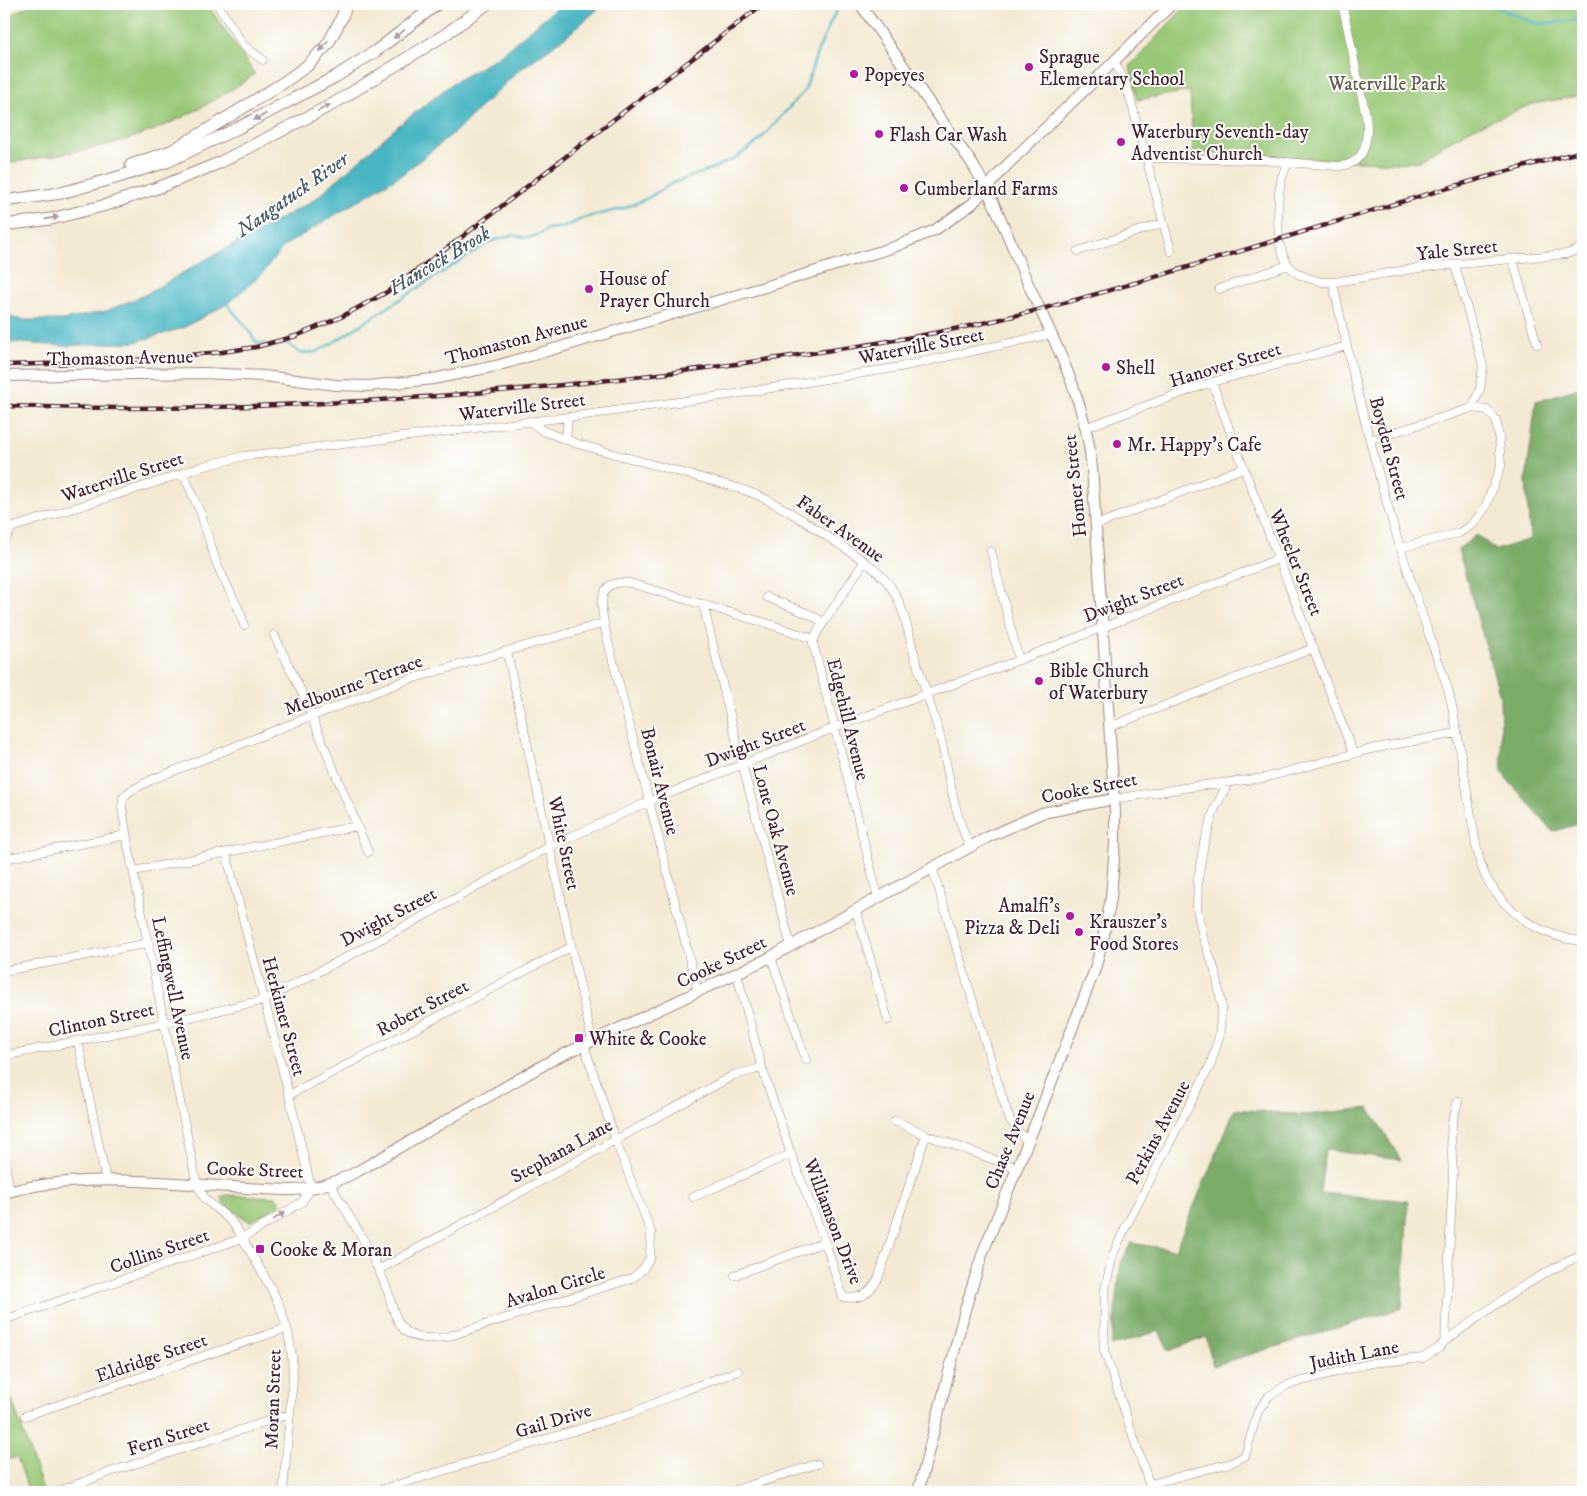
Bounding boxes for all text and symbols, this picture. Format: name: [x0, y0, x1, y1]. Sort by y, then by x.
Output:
one-way arrow: [392, 29, 406, 39]
one-way arrow: [319, 40, 330, 53]
place label: Sprague Elementary School: [1039, 46, 1185, 91]
marker: Sprague Elementary School: [1023, 61, 1035, 73]
place label: Popeyes: [864, 64, 925, 87]
marker: Popeyes: [848, 68, 860, 80]
park label: Waterville Park: [1327, 73, 1446, 96]
one-way arrow: [317, 104, 332, 112]
one-way arrow: [253, 112, 266, 121]
place label: Waterbury Seventh-day Adventist Church: [1130, 121, 1310, 166]
place label: Flash Car Wash: [889, 124, 1007, 147]
marker: Flash Car Wash: [873, 128, 885, 140]
marker: Waterbury Seventh-day Adventist Church: [1115, 136, 1127, 148]
water label: Naugatuck River: [231, 146, 355, 244]
place label: Cumberland Farms: [914, 178, 1058, 201]
marker: Cumberland Farms: [898, 182, 910, 194]
one-way arrow: [44, 214, 60, 222]
water label: Hancock Brook: [384, 221, 496, 302]
street label: Yale Street: [1415, 235, 1499, 266]
place label: House of Prayer Church: [599, 268, 710, 313]
marker: House of Prayer Church: [583, 283, 595, 295]
street label: Thomaston Avenue: [443, 310, 590, 370]
street label: Waterville Street: [856, 323, 986, 370]
street label: Hanover Street: [1167, 338, 1284, 393]
street label: Thomaston Avenue: [47, 346, 194, 371]
place label: Shell: [1116, 357, 1155, 380]
marker: Shell: [1100, 361, 1112, 373]
street label: Waterville Street: [457, 388, 587, 427]
street label: Boyden Street: [1364, 394, 1413, 503]
street label: Homer Street: [1059, 433, 1092, 538]
place label: Mr. Happy's Cafe: [1127, 434, 1262, 457]
marker: Mr. Happy's Cafe: [1111, 438, 1123, 450]
street label: Waterville Street: [58, 447, 186, 508]
street label: Faber Avenue: [792, 491, 889, 568]
street label: Wheeler Street: [1263, 505, 1327, 619]
street label: Dwight Street: [1080, 569, 1187, 628]
street label: Melbourne Terrace: [281, 650, 426, 721]
street label: Edgehill Avenue: [821, 656, 874, 783]
place label: Bible Church of Waterbury: [1049, 660, 1149, 705]
marker: Bible Church of Waterbury: [1033, 675, 1045, 687]
street label: Dwight Street: [702, 714, 809, 773]
street label: Bonair Avenue: [635, 725, 684, 838]
street label: Lone Oak Avenue: [747, 762, 804, 898]
street label: Cooke Street: [1039, 768, 1139, 809]
street label: White Street: [542, 793, 585, 893]
street label: Dwight Street: [337, 882, 441, 952]
place label: Amalfi's Pizza & Deli: [964, 895, 1060, 940]
marker: Amalfi's Pizza & Deli: [1064, 910, 1076, 922]
place label: Krauszer's Food Stores: [1089, 911, 1179, 956]
street label: Leffingwell Avenue: [146, 914, 199, 1062]
marker: Krauszer's Food Stores: [1073, 926, 1085, 938]
street label: Cooke Street: [673, 931, 770, 994]
street label: Herkimer Street: [257, 954, 311, 1079]
street label: Robert Street: [373, 975, 473, 1042]
street label: Clinton Street: [46, 998, 156, 1043]
place label: White & Cooke: [588, 1028, 707, 1051]
marker: White & Cooke: [573, 1032, 585, 1044]
street label: Perkins Avenue: [1121, 1076, 1196, 1189]
street label: Chase Avenue: [980, 1088, 1041, 1193]
street label: Stephana Lane: [507, 1114, 617, 1189]
street label: Williamson Drive: [798, 1154, 867, 1288]
street label: Cooke Street: [206, 1157, 304, 1184]
one-way arrow: [273, 1211, 286, 1220]
street label: Collins Street: [107, 1224, 212, 1279]
place label: Cooke & Moran: [270, 1239, 392, 1262]
marker: Cooke & Moran: [254, 1243, 266, 1255]
street label: Avalon Circle: [503, 1261, 608, 1314]
street label: Eldridge Street: [93, 1329, 210, 1388]
street label: Judith Lane: [1306, 1336, 1401, 1376]
street label: Moran Street: [260, 1349, 287, 1450]
street label: Gail Drive: [513, 1399, 594, 1444]
street label: Fern Street: [124, 1413, 212, 1462]

